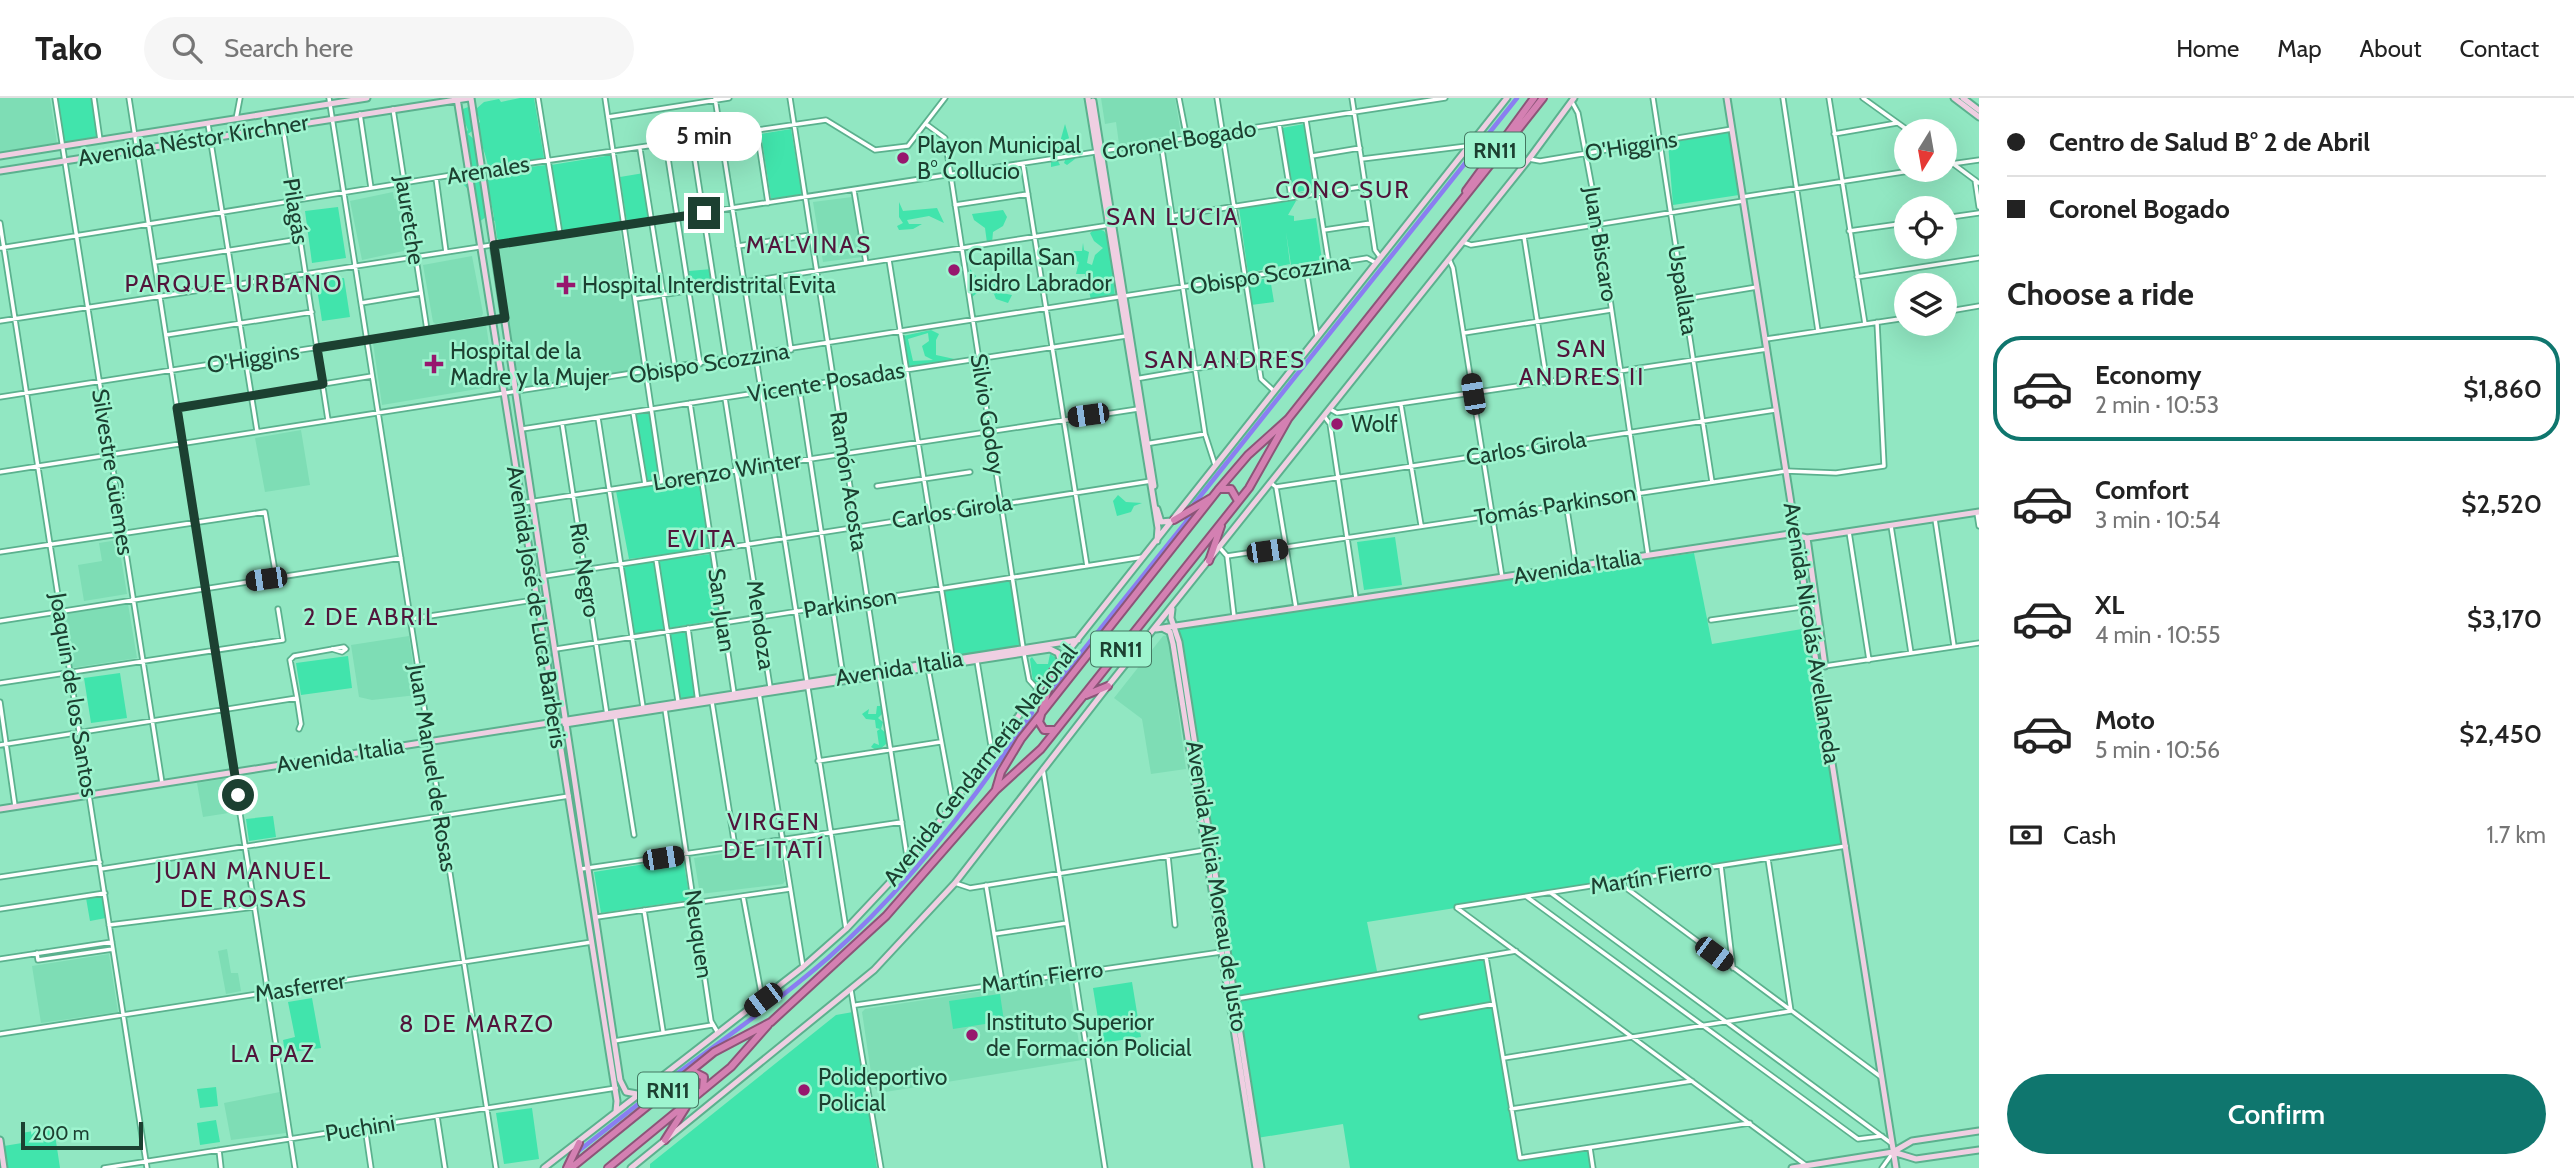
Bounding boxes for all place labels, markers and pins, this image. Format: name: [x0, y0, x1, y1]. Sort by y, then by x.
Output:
place label: Playon Municipal B° Collucio: [917, 131, 1081, 185]
marker: Playon Municipal B° Collucio: [895, 150, 911, 166]
place label: Capilla San Isidro Labrador: [968, 243, 1112, 297]
marker: Capilla San Isidro Labrador: [946, 262, 962, 278]
place label: Hospital Interdistrital Evita: [582, 271, 836, 299]
marker: Hospital Interdistrital Evita: [556, 275, 576, 295]
place label: Hospital de la Madre y la Mujer: [450, 337, 610, 391]
marker: Hospital de la Madre y la Mujer: [424, 354, 444, 374]
place label: Wolf: [1351, 410, 1398, 438]
marker: Wolf: [1329, 416, 1345, 432]
place label: Instituto Superior de Formación Policial: [986, 1008, 1192, 1062]
marker: Instituto Superior de Formación Policial: [964, 1027, 980, 1043]
place label: Polideportivo Policial: [818, 1063, 947, 1117]
marker: Polideportivo Policial: [796, 1082, 812, 1098]

